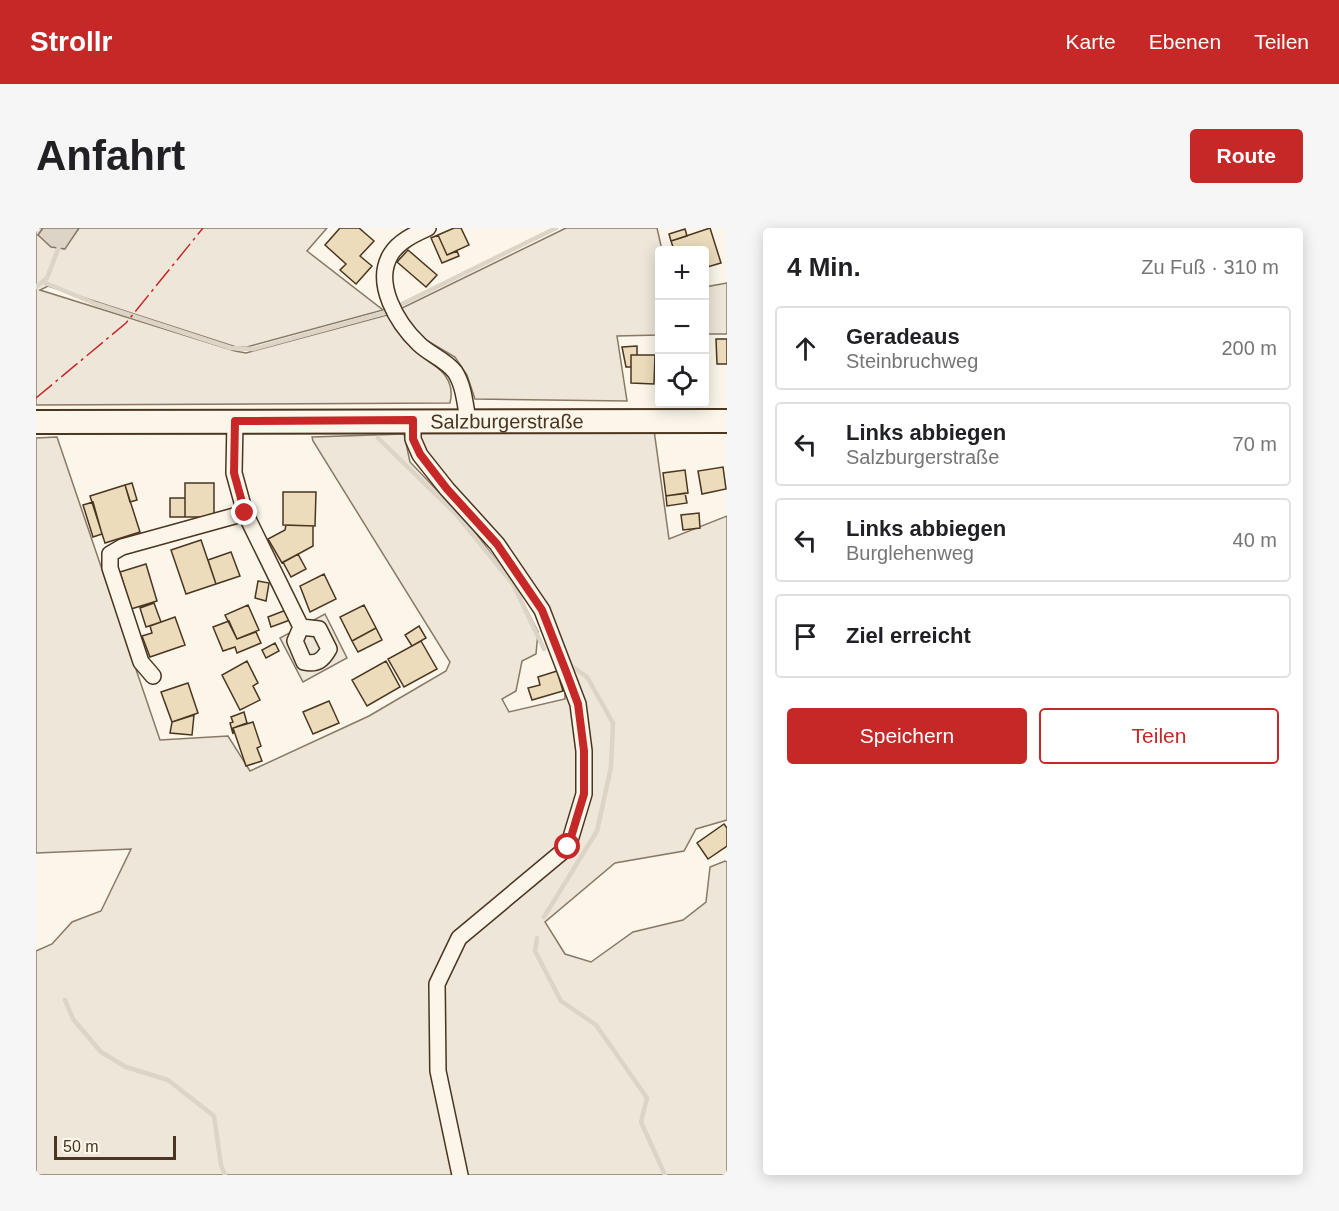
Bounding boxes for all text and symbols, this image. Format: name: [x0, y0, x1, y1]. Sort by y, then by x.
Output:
text: Strollr: [30, 26, 112, 57]
text: Karte: [1066, 30, 1116, 53]
text: Ebenen: [1149, 30, 1221, 53]
text: Teilen: [1254, 30, 1309, 53]
button: Route: [1190, 129, 1303, 183]
text: Anfahrt: [36, 132, 185, 179]
map controls: [655, 246, 709, 408]
button: +: [655, 246, 709, 300]
text: 4 Min.: [787, 252, 861, 282]
text: Zu Fuß · 310 m: [1141, 256, 1279, 278]
button: −: [655, 300, 709, 354]
text: Geradeaus: [846, 324, 960, 349]
icon: ahead: [789, 332, 822, 365]
text: 200 m: [1221, 337, 1277, 359]
text: Steinbruchweg: [846, 350, 978, 372]
button: locate: [655, 354, 709, 408]
street label: Salzburgerstraße: [430, 410, 584, 432]
text: Links abbiegen: [846, 420, 1006, 445]
icon: left: [789, 428, 822, 461]
text: 70 m: [1233, 433, 1277, 455]
text: Salzburgerstraße: [846, 446, 999, 468]
route end: [231, 499, 257, 525]
text: Links abbiegen: [846, 516, 1006, 541]
icon: left: [789, 524, 822, 557]
text: 40 m: [1233, 529, 1277, 551]
text: Burglehenweg: [846, 542, 974, 564]
icon: arrive: [789, 620, 822, 653]
text: Ziel erreicht: [846, 623, 971, 648]
button: Speichern: [787, 708, 1027, 764]
button: Teilen: [1039, 708, 1279, 764]
route start: [554, 833, 580, 859]
scale bar: [54, 1133, 176, 1160]
text: 50 m: [63, 1138, 99, 1155]

